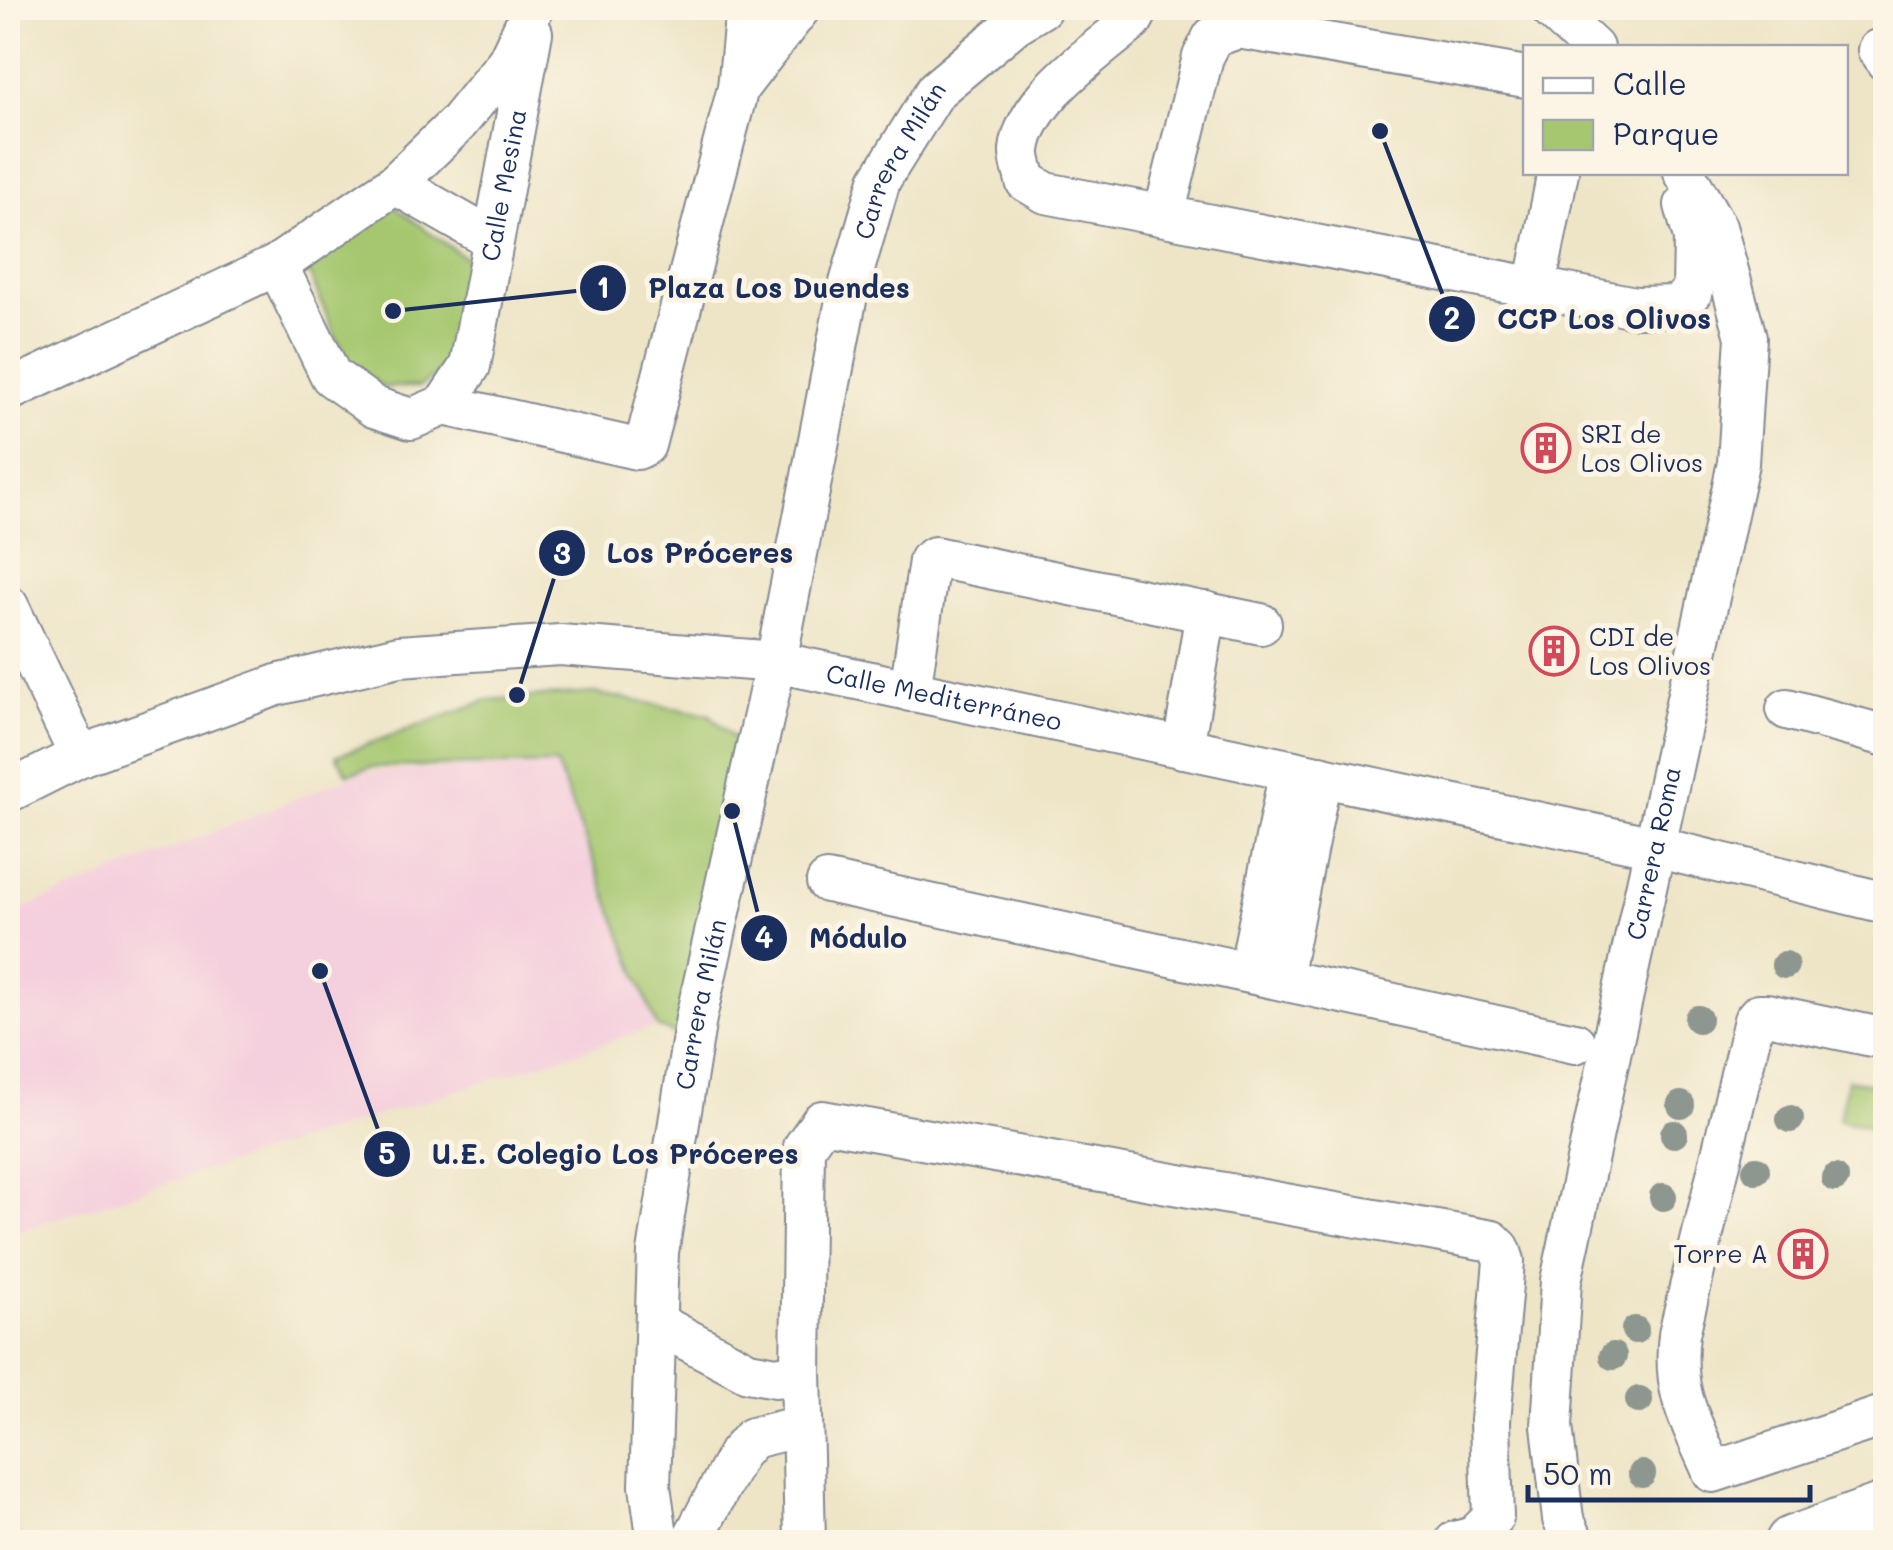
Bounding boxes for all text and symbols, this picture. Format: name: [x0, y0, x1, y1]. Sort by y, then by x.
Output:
legend: [1523, 45, 1848, 175]
text: Calle: [1613, 63, 1687, 103]
street label: Carrera Milán: [847, 75, 952, 243]
street label: Calle Mesina: [473, 106, 533, 264]
text: Parque: [1613, 113, 1719, 153]
callout: Plaza Los Duendes: [578, 259, 930, 317]
text: 1: [596, 266, 610, 306]
text: Plaza Los Duendes: [648, 269, 910, 305]
callout: CCP Los Olivos: [1427, 290, 1731, 348]
text: 2: [1444, 297, 1460, 337]
text: CCP Los Olivos: [1497, 300, 1711, 336]
place label: SRI de Los Olivos: [1581, 417, 1703, 478]
building icon: SRI de Los Olivos: [1520, 422, 1572, 474]
callout: Los Próceres: [537, 524, 814, 582]
text: 3: [553, 532, 571, 572]
text: Los Próceres: [607, 534, 793, 570]
place label: CDI de Los Olivos: [1589, 620, 1711, 681]
building icon: CDI de Los Olivos: [1528, 625, 1580, 677]
street label: Calle Mediterráneo: [824, 656, 1065, 737]
street label: Carrera Roma: [1618, 763, 1687, 943]
callout: Módulo: [739, 909, 927, 967]
street label: Carrera Milán: [668, 916, 733, 1092]
text: 4: [754, 916, 774, 956]
text: Módulo: [809, 919, 907, 955]
callout: U.E. Colegio Los Próceres: [362, 1125, 819, 1183]
text: 5: [378, 1132, 396, 1172]
text: U.E. Colegio Los Próceres: [431, 1135, 799, 1171]
building icon: Torre A: [1777, 1228, 1829, 1280]
place label: Torre A: [1673, 1237, 1768, 1269]
scale bar: [1528, 1440, 1810, 1502]
text: 50 m: [1543, 1453, 1613, 1493]

